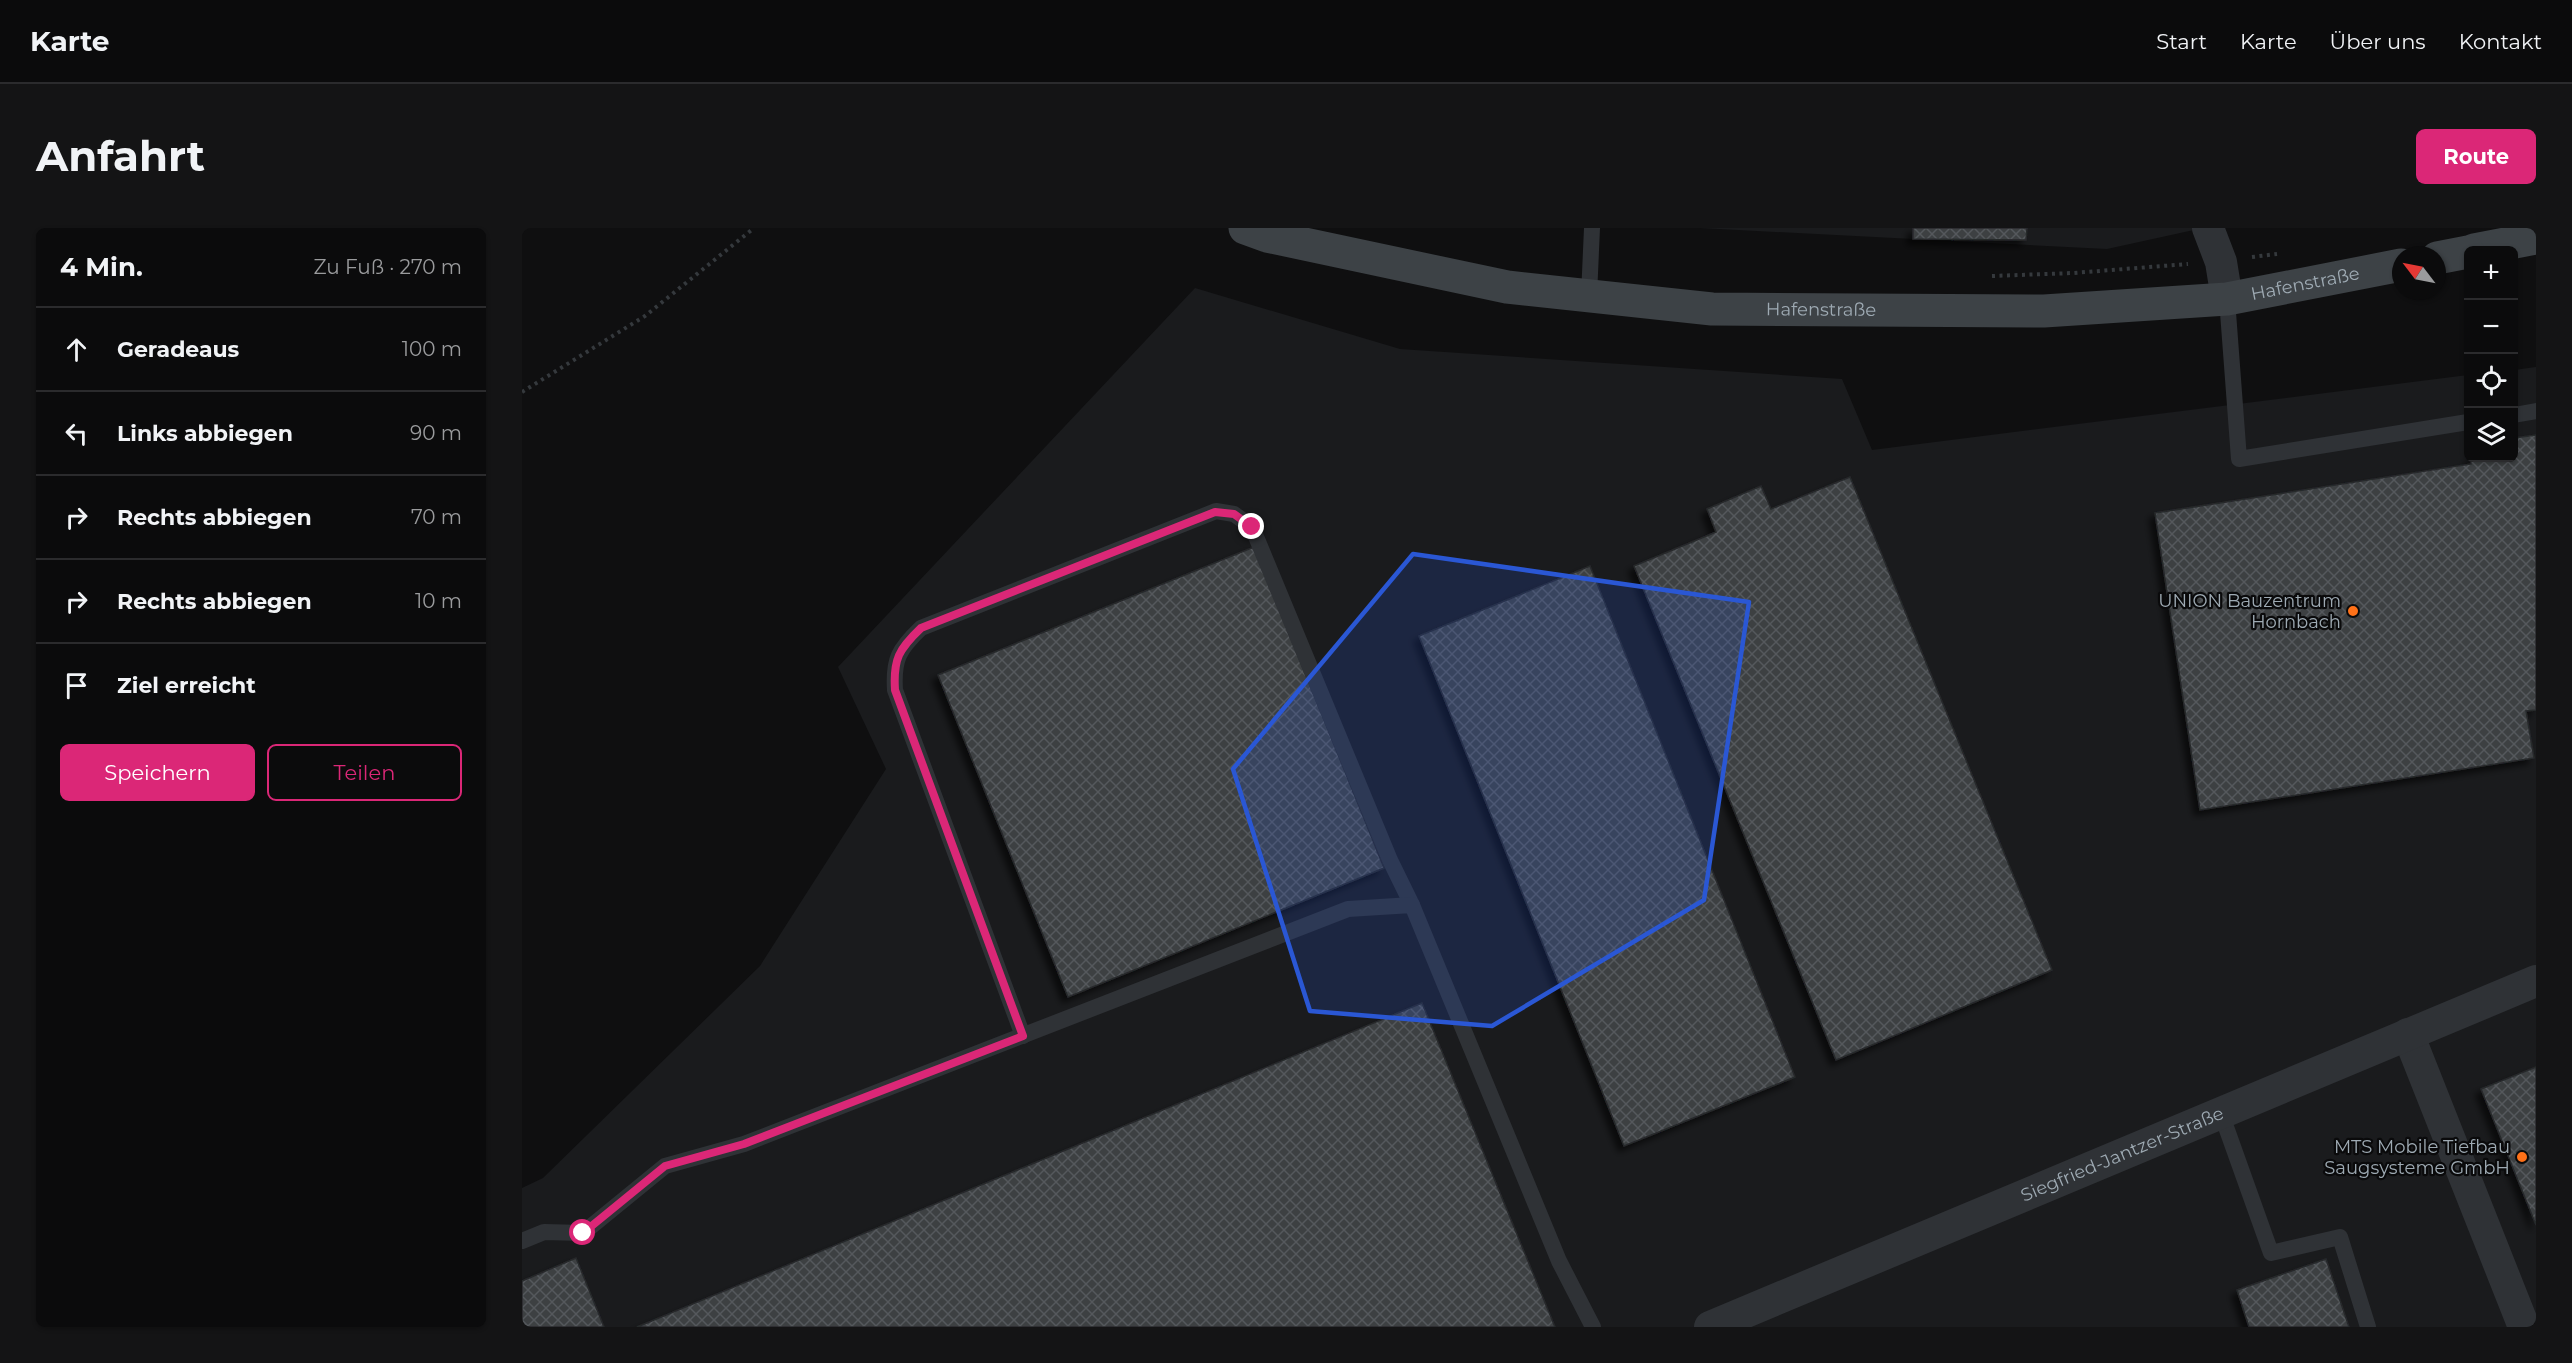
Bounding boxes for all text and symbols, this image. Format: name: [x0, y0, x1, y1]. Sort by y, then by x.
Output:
text: Karte: [30, 24, 110, 58]
text: Start: [2156, 29, 2207, 54]
text: Karte: [2240, 29, 2297, 54]
text: Über uns: [2330, 29, 2426, 54]
text: Kontakt: [2459, 29, 2542, 54]
button: Route: [2416, 129, 2536, 184]
text: Anfahrt: [36, 130, 205, 182]
north arrow: [2392, 246, 2446, 300]
map controls: [2464, 246, 2518, 462]
button: +: [2464, 246, 2518, 300]
text: 4 Min.: [60, 251, 143, 283]
text: Zu Fuß · 270 m: [313, 255, 462, 279]
street label: Hafenstraße: [2249, 262, 2362, 305]
street label: Hafenstraße: [1766, 298, 1876, 321]
button: −: [2464, 300, 2518, 354]
icon: ahead: [60, 333, 93, 366]
text: Geradeaus: [117, 336, 239, 363]
text: 100 m: [402, 337, 462, 361]
button: locate: [2464, 354, 2518, 408]
button: layers: [2464, 408, 2518, 462]
icon: left: [60, 417, 93, 450]
text: Links abbiegen: [117, 420, 293, 447]
text: 90 m: [410, 421, 462, 445]
icon: right: [60, 501, 93, 534]
text: Rechts abbiegen: [117, 504, 312, 531]
text: 70 m: [411, 505, 462, 529]
route end: [1238, 513, 1264, 539]
icon: right: [60, 585, 93, 618]
text: Rechts abbiegen: [117, 588, 312, 615]
text: 10 m: [415, 589, 462, 613]
place label: UNION Bauzentrum Hornbach: [2158, 590, 2341, 633]
marker: UNION Bauzentrum Hornbach: [2346, 604, 2360, 618]
icon: arrive: [60, 669, 93, 702]
text: Ziel erreicht: [117, 672, 256, 699]
button: Speichern: [60, 744, 255, 801]
button: Teilen: [267, 744, 462, 801]
street label: Siegfried-Jantzer-Straße: [2018, 1102, 2227, 1207]
place label: MTS Mobile Tiefbau Saugsysteme GmbH: [2324, 1136, 2510, 1179]
marker: MTS Mobile Tiefbau Saugsysteme GmbH: [2515, 1150, 2529, 1164]
route start: [569, 1219, 595, 1245]

